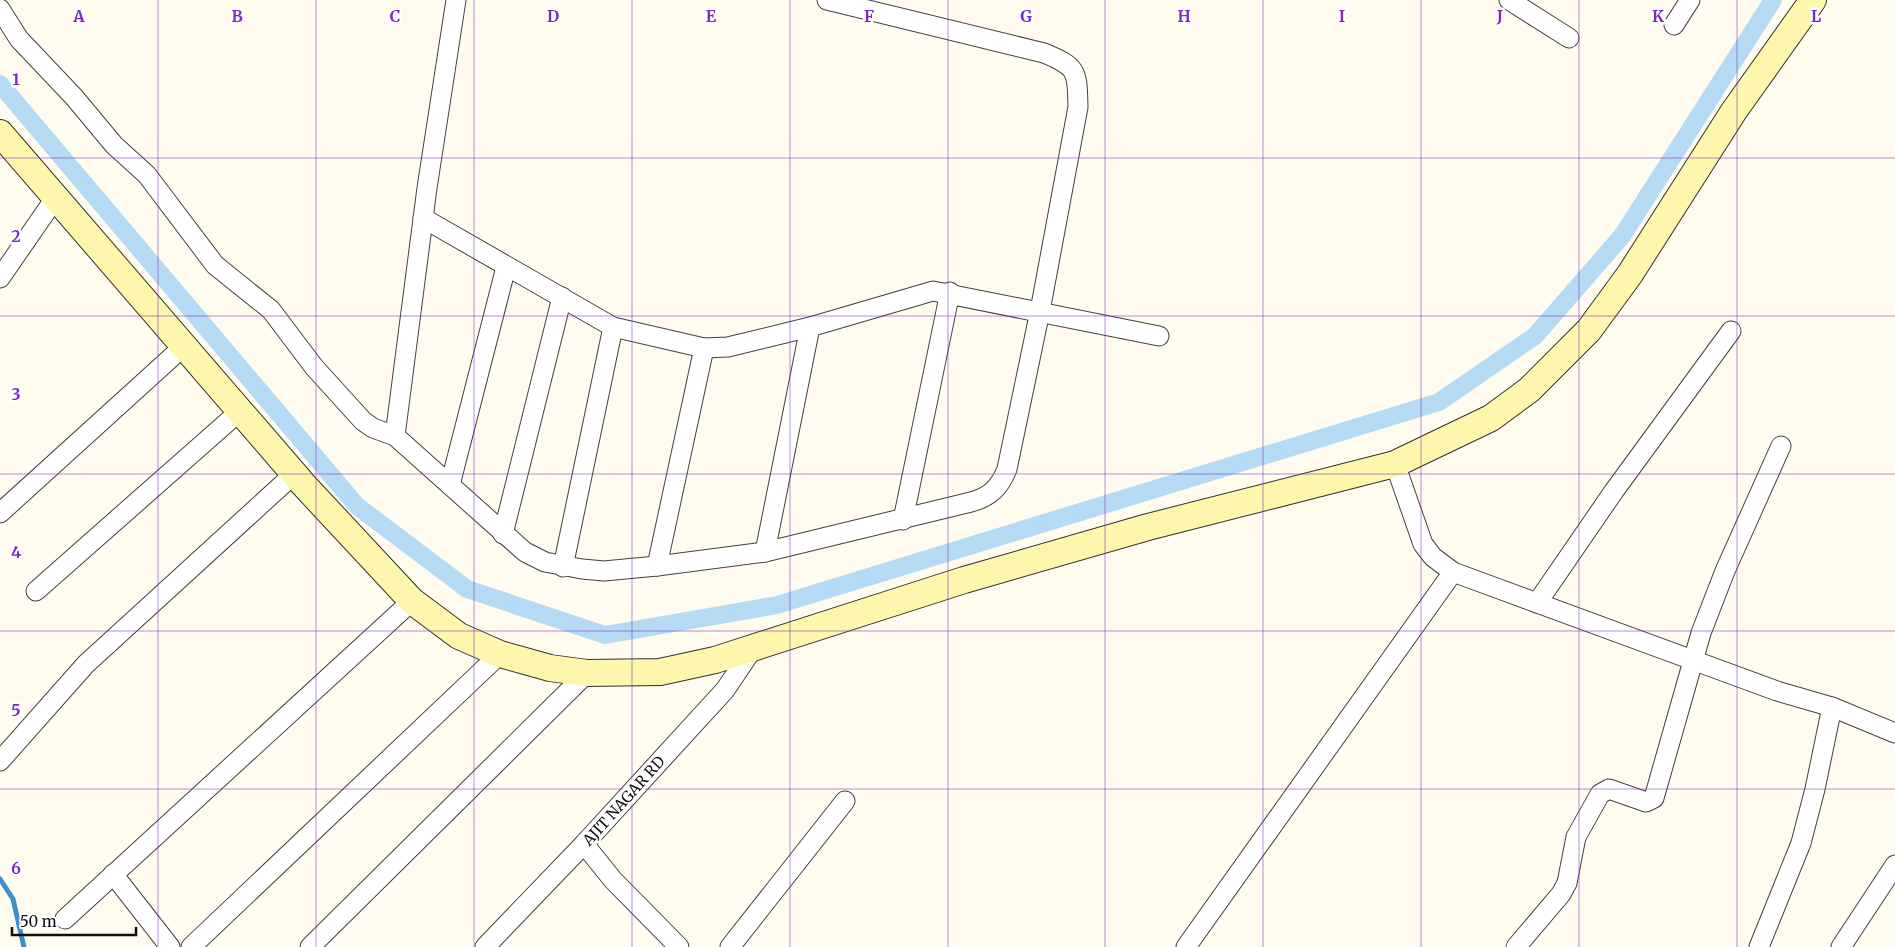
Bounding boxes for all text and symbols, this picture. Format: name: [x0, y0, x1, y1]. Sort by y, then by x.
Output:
text: A: [72, 6, 85, 26]
text: B: [231, 6, 243, 26]
text: C: [390, 6, 400, 26]
text: D: [547, 6, 559, 26]
text: E: [706, 6, 717, 26]
text: F: [864, 6, 874, 26]
text: G: [1020, 6, 1032, 26]
text: H: [1177, 6, 1191, 26]
text: I: [1339, 6, 1345, 26]
text: J: [1496, 6, 1503, 26]
text: K: [1652, 6, 1664, 26]
text: L: [1811, 6, 1821, 26]
text: 1: [12, 69, 20, 89]
text: 2: [11, 226, 21, 246]
text: 3: [11, 384, 21, 404]
text: 4: [11, 542, 21, 562]
text: 5: [11, 700, 21, 720]
street label: AJIT NAGAR RD: [578, 752, 669, 850]
text: 6: [11, 858, 21, 878]
scale bar: [12, 904, 136, 936]
text: 50 m: [20, 912, 57, 931]

